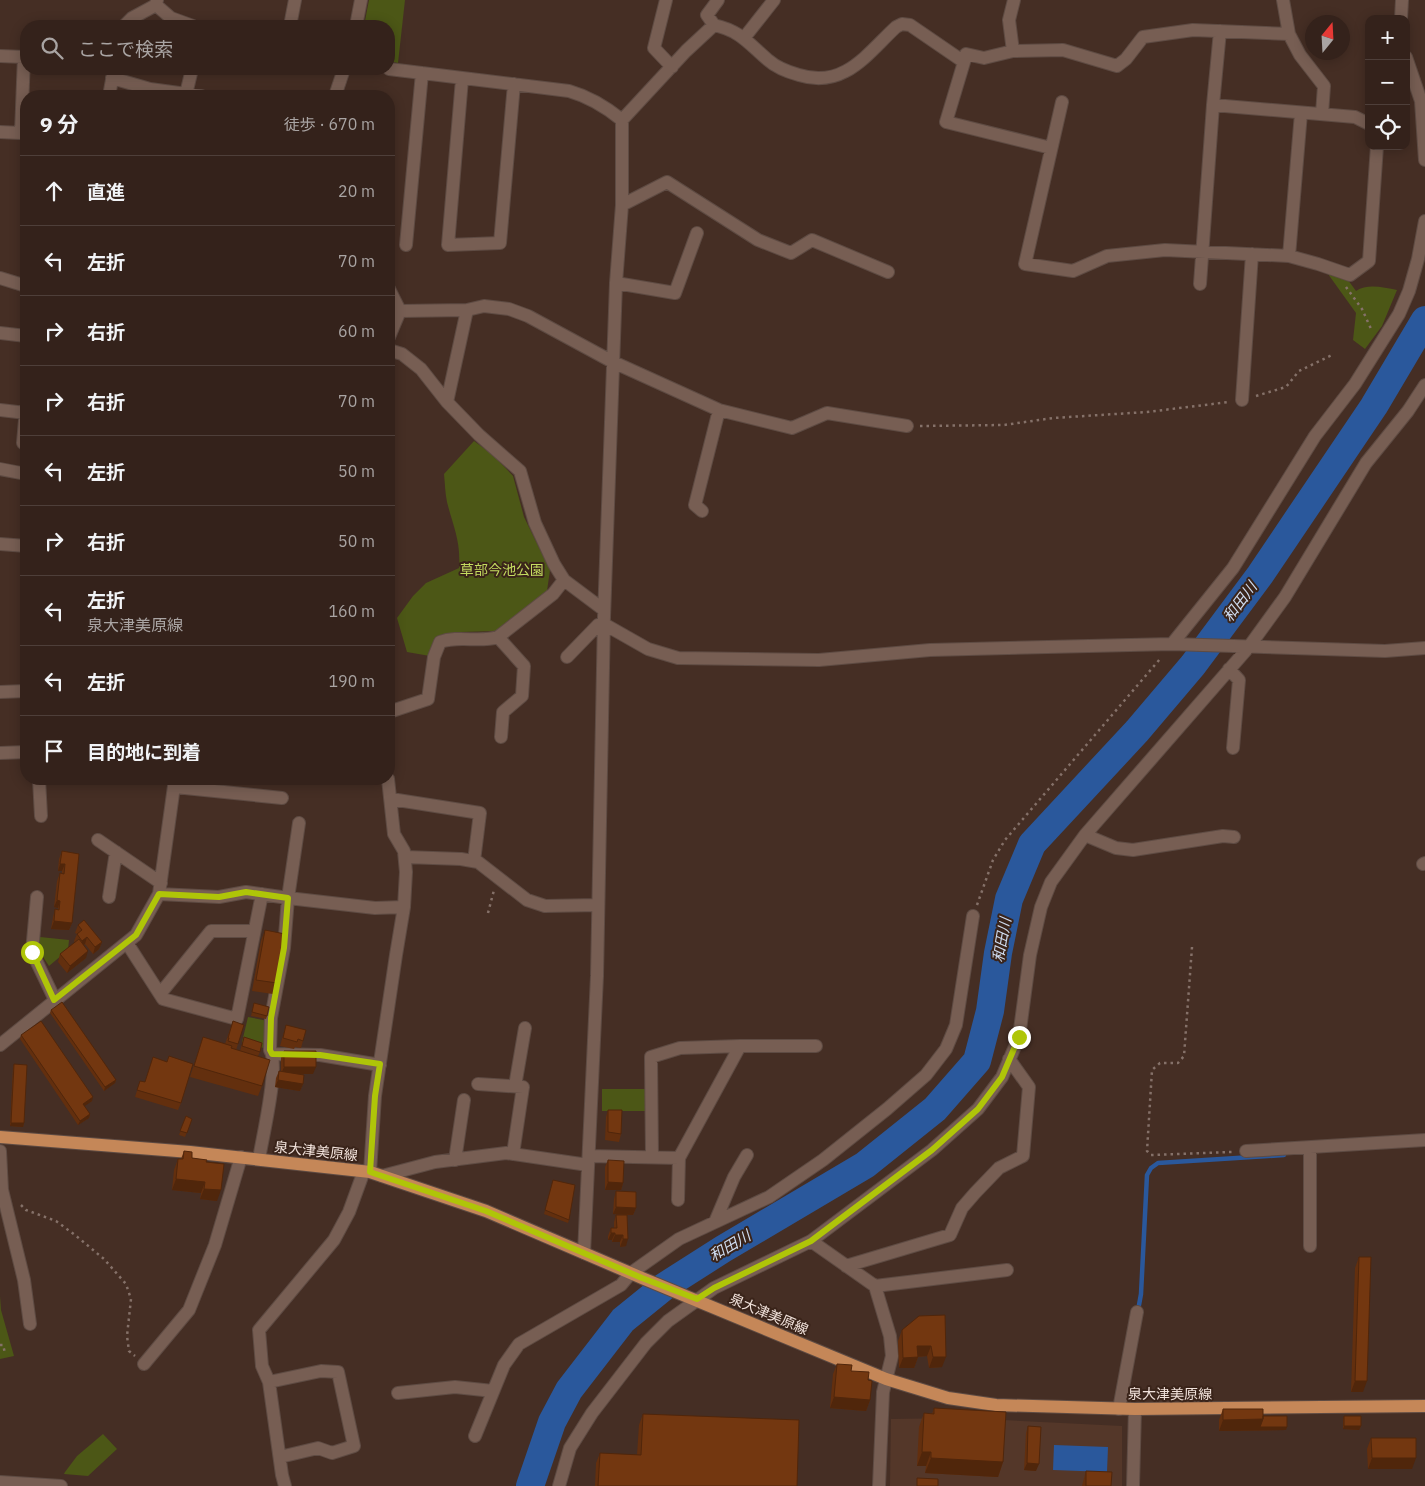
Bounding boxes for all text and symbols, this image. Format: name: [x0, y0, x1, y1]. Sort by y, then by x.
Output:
north arrow: [1305, 15, 1350, 60]
map controls: [1365, 15, 1410, 150]
button: +: [1365, 15, 1410, 60]
search box: [20, 20, 395, 75]
icon: search: [38, 34, 66, 62]
text: ここで検索: [78, 37, 173, 61]
button: −: [1365, 60, 1410, 105]
button: locate: [1365, 105, 1410, 150]
text: 9 分: [40, 110, 79, 138]
text: 徒歩 · 670 m: [284, 114, 375, 134]
icon: ahead: [40, 177, 68, 205]
text: 直進: [87, 180, 125, 204]
text: 20 m: [338, 181, 375, 201]
icon: left: [40, 247, 68, 275]
text: 左折: [87, 250, 125, 274]
text: 70 m: [338, 251, 375, 271]
icon: right: [40, 317, 68, 345]
text: 右折: [87, 320, 125, 344]
text: 60 m: [338, 321, 375, 341]
icon: right: [40, 387, 68, 415]
text: 右折: [87, 390, 125, 414]
text: 70 m: [338, 391, 375, 411]
icon: left: [40, 457, 68, 485]
text: 左折: [87, 460, 125, 484]
text: 50 m: [338, 461, 375, 481]
icon: right: [40, 527, 68, 555]
text: 右折: [87, 530, 125, 554]
text: 50 m: [338, 531, 375, 551]
park label: 草部今池公園: [460, 561, 544, 579]
water label: 和田川: [1218, 576, 1262, 625]
text: 左折: [87, 588, 125, 612]
icon: left: [40, 597, 68, 625]
text: 160 m: [328, 601, 375, 621]
text: 泉大津美原線: [87, 615, 183, 635]
icon: left: [40, 667, 68, 695]
text: 左折: [87, 670, 125, 694]
text: 190 m: [328, 671, 375, 691]
icon: arrive: [40, 737, 68, 765]
text: 目的地に到着: [87, 740, 201, 764]
water label: 和田川: [988, 914, 1015, 964]
route start: [21, 941, 44, 964]
route end: [1008, 1026, 1031, 1049]
street label: 泉大津美原線: [273, 1138, 359, 1164]
water label: 和田川: [706, 1225, 756, 1265]
street label: 泉大津美原線: [727, 1289, 811, 1339]
street label: 泉大津美原線: [1128, 1385, 1212, 1403]

